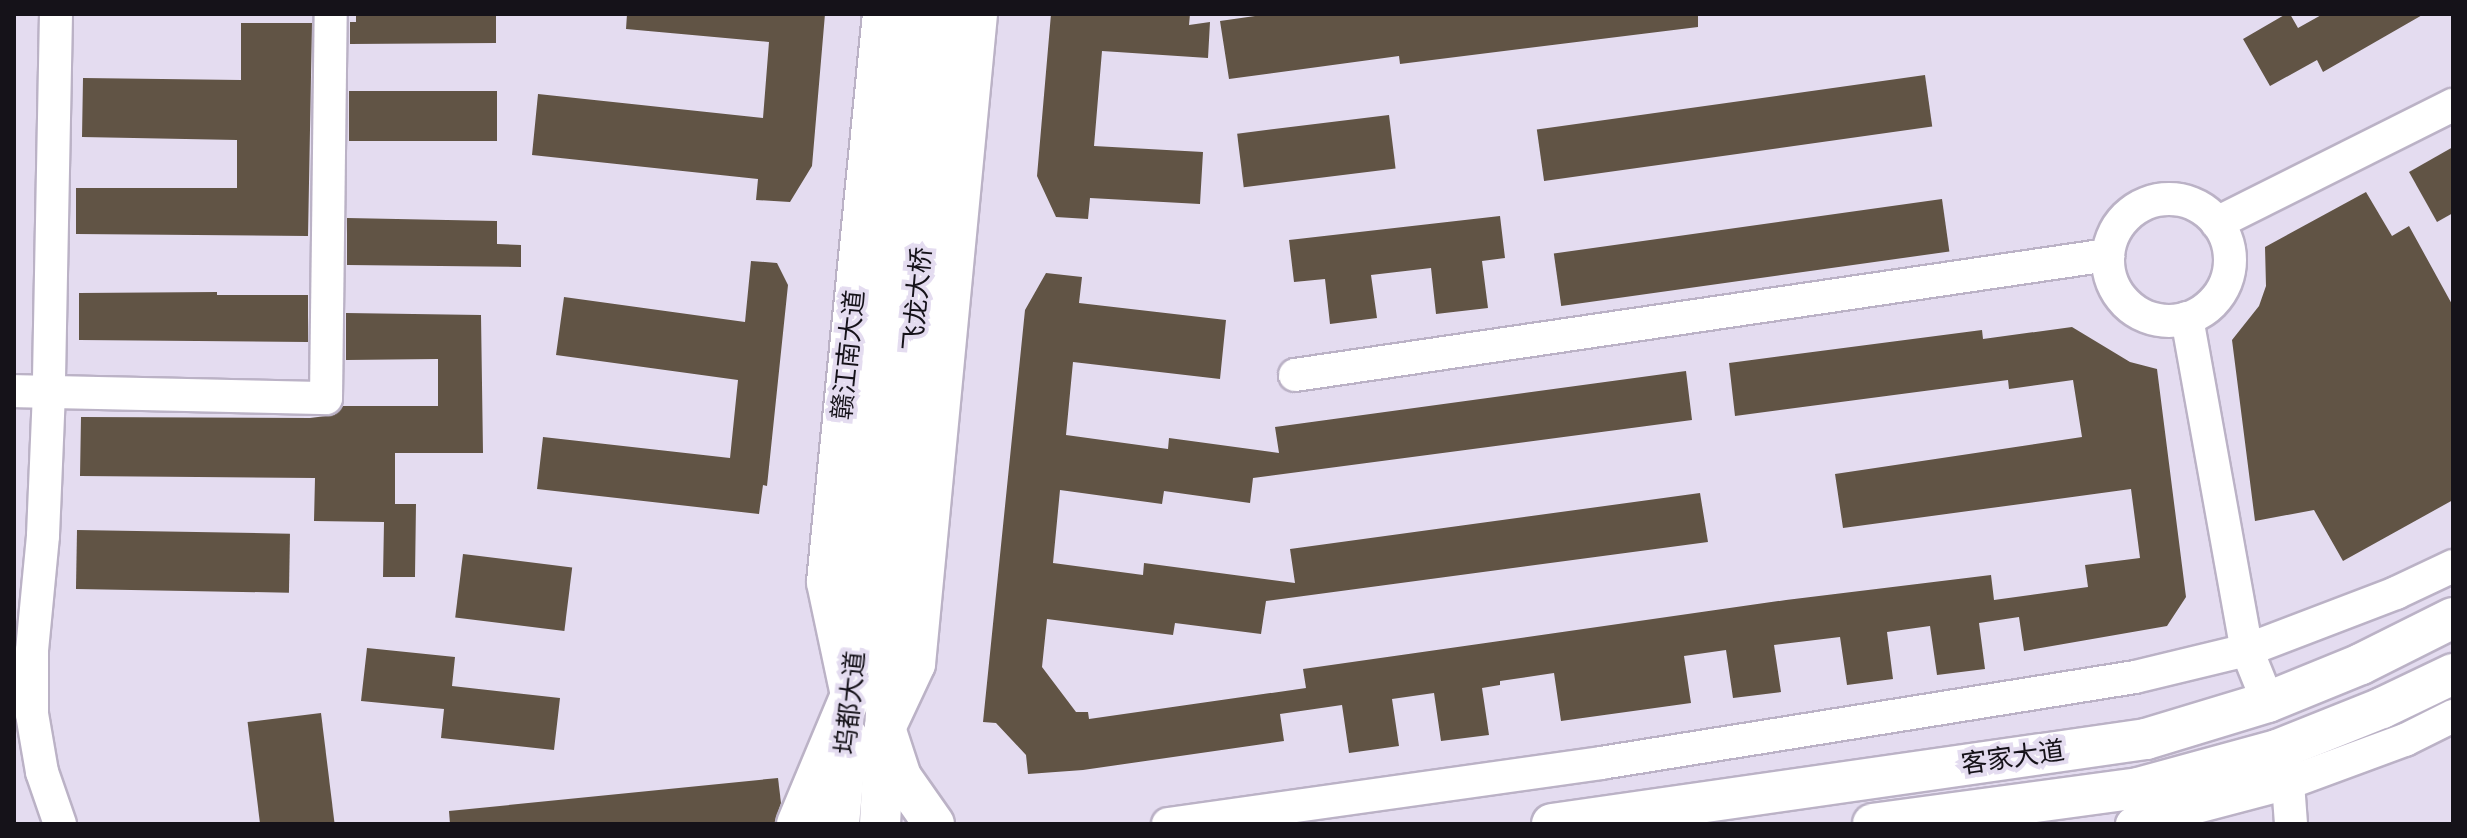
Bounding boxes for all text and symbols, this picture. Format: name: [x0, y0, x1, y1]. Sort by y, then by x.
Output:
street label: 飞龙大桥: [898, 246, 938, 352]
street label: 赣江南大道: [827, 289, 871, 421]
street label: 坞都大道: [830, 650, 872, 756]
street label: 客家大道: [1959, 735, 2067, 781]

